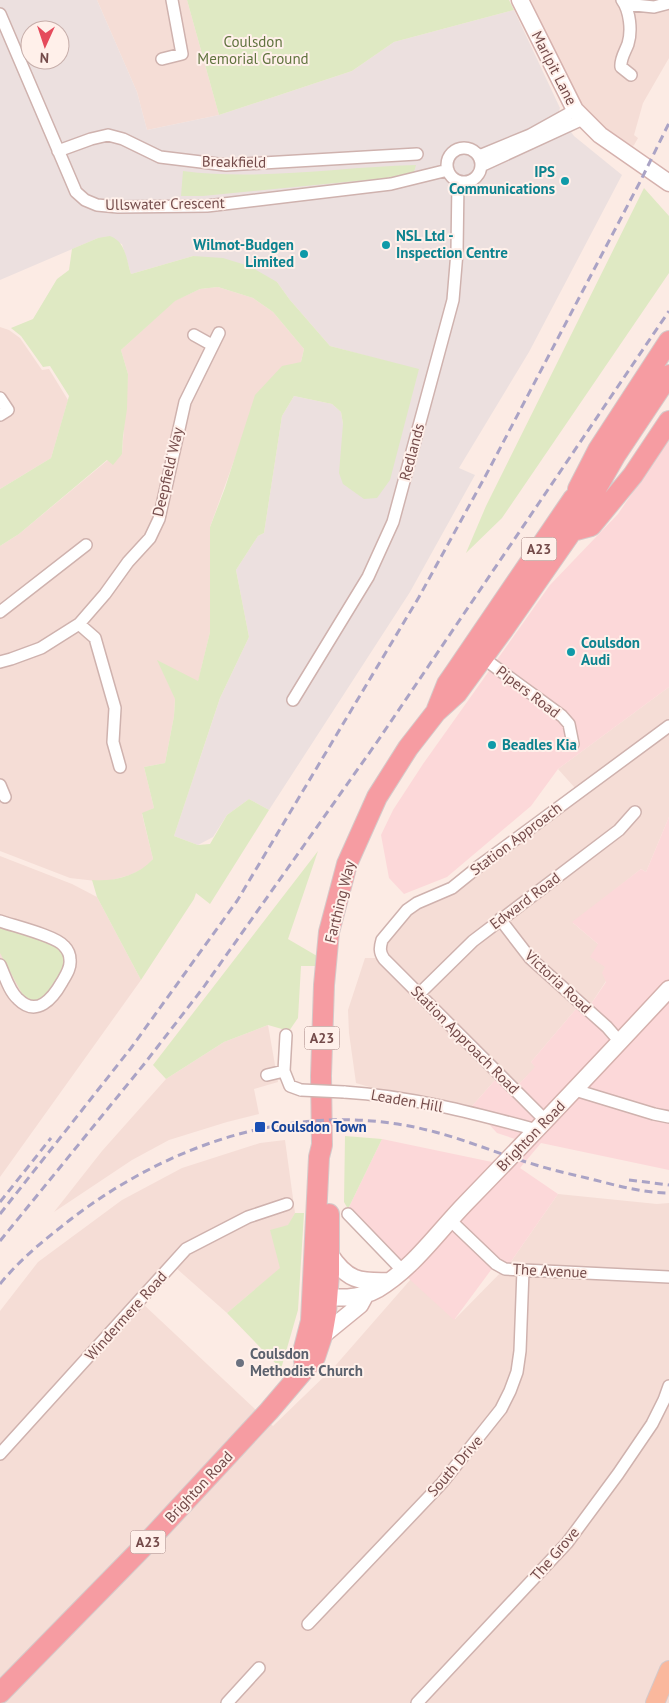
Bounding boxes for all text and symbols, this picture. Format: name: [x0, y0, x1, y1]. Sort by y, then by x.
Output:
north arrow: [20, 20, 70, 70]
street label: Marlpit Lane: [528, 27, 581, 108]
park label: Coulsdon Memorial Ground: [197, 32, 309, 68]
text: N: [39, 49, 49, 67]
street label: Breakfield: [202, 151, 266, 172]
place label: IPS Communications: [449, 162, 555, 198]
marker: IPS Communications: [559, 175, 571, 187]
street label: Ullswater Crescent: [105, 193, 225, 214]
place label: NSL Ltd - Inspection Centre: [396, 226, 508, 262]
place label: Wilmot-Budgen Limited: [193, 235, 294, 271]
marker: NSL Ltd - Inspection Centre: [380, 239, 392, 251]
marker: Wilmot-Budgen Limited: [298, 248, 310, 260]
street label: Redlands: [395, 421, 428, 482]
street label: Deepfield Way: [148, 425, 187, 518]
road number: A23: [522, 538, 556, 560]
place label: Coulsdon Audi: [581, 633, 640, 669]
marker: Coulsdon Audi: [565, 646, 577, 658]
street label: Pipers Road: [493, 661, 564, 722]
place label: Beadles Kia: [502, 735, 577, 754]
marker: Beadles Kia: [486, 739, 498, 751]
street label: Station Approach: [466, 798, 565, 879]
street label: Farthing Way: [320, 859, 359, 945]
street label: Edward Road: [486, 868, 564, 933]
street label: Victoria Road: [520, 945, 596, 1017]
street label: Station Approach Road: [407, 981, 524, 1098]
road number: A23: [304, 1026, 340, 1050]
street label: Leaden Hill: [370, 1085, 445, 1116]
street label: Brighton Road: [492, 1096, 569, 1175]
place label: Coulsdon Town: [271, 1117, 367, 1136]
marker: Coulsdon Town: [253, 1120, 267, 1134]
street label: The Avenue: [512, 1259, 588, 1282]
street label: Windermere Road: [81, 1267, 171, 1364]
place label: Coulsdon Methodist Church: [250, 1344, 363, 1380]
marker: Coulsdon Methodist Church: [234, 1357, 246, 1369]
street label: South Drive: [423, 1431, 486, 1500]
street label: Brighton Road: [161, 1447, 237, 1526]
street label: The Grove: [526, 1523, 583, 1584]
road number: A23: [130, 1530, 166, 1554]

